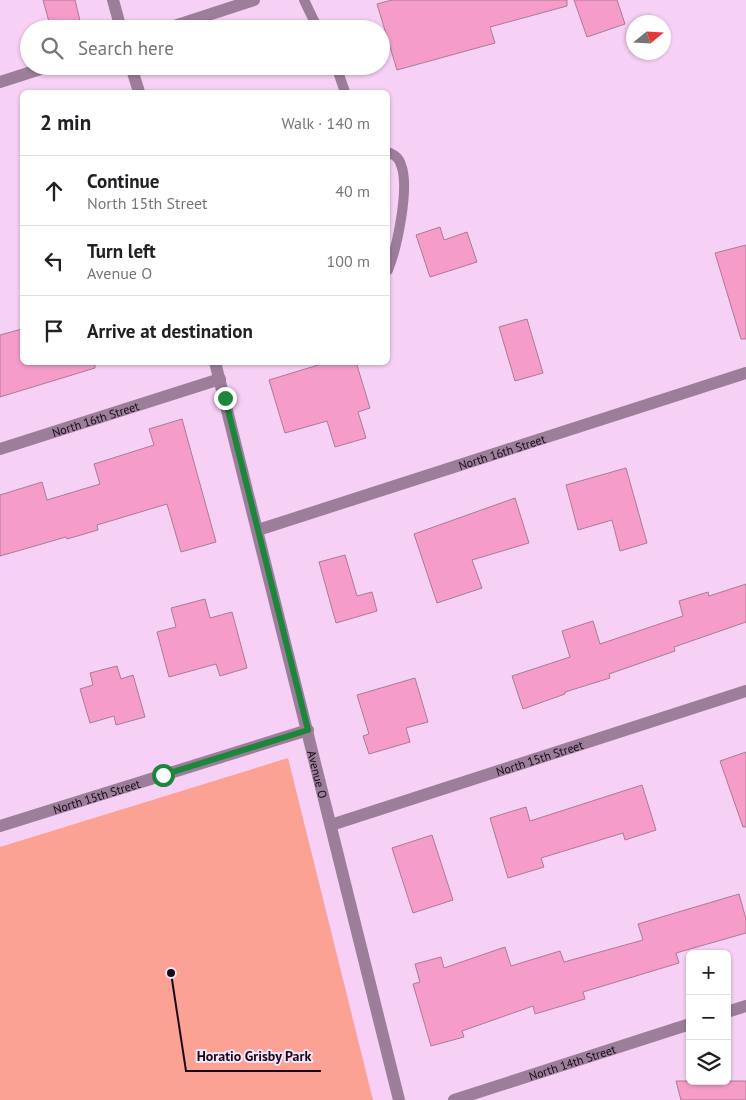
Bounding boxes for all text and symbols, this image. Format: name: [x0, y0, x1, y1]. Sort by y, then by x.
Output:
north arrow: [626, 15, 671, 60]
search box: [20, 20, 390, 75]
icon: search: [38, 34, 66, 62]
text: Search here: [78, 36, 174, 60]
text: 2 min: [40, 109, 91, 136]
text: Walk · 140 m: [281, 113, 370, 133]
text: Continue: [87, 169, 159, 193]
icon: ahead: [40, 177, 68, 205]
text: 40 m: [335, 181, 370, 201]
text: North 15th Street: [87, 193, 207, 213]
text: Turn left: [87, 239, 156, 263]
icon: left: [40, 247, 68, 275]
text: 100 m: [327, 251, 370, 271]
text: Avenue O: [87, 263, 152, 283]
icon: arrive: [40, 317, 68, 345]
text: Arrive at destination: [87, 319, 253, 343]
route end: [214, 387, 237, 410]
street label: North 16th Street: [50, 398, 141, 440]
street label: North 16th Street: [456, 431, 547, 473]
street label: North 15th Street: [494, 737, 585, 779]
street label: Avenue O: [305, 749, 331, 800]
route start: [152, 764, 175, 787]
street label: North 15th Street: [51, 775, 142, 817]
map controls: [686, 950, 731, 1085]
button: +: [686, 950, 731, 995]
button: −: [686, 995, 731, 1040]
button: layers: [686, 1040, 731, 1085]
street label: North 14th Street: [527, 1041, 617, 1083]
callout: Horatio Grisby Park: [186, 1042, 321, 1071]
text: Horatio Grisby Park: [197, 1047, 311, 1065]

